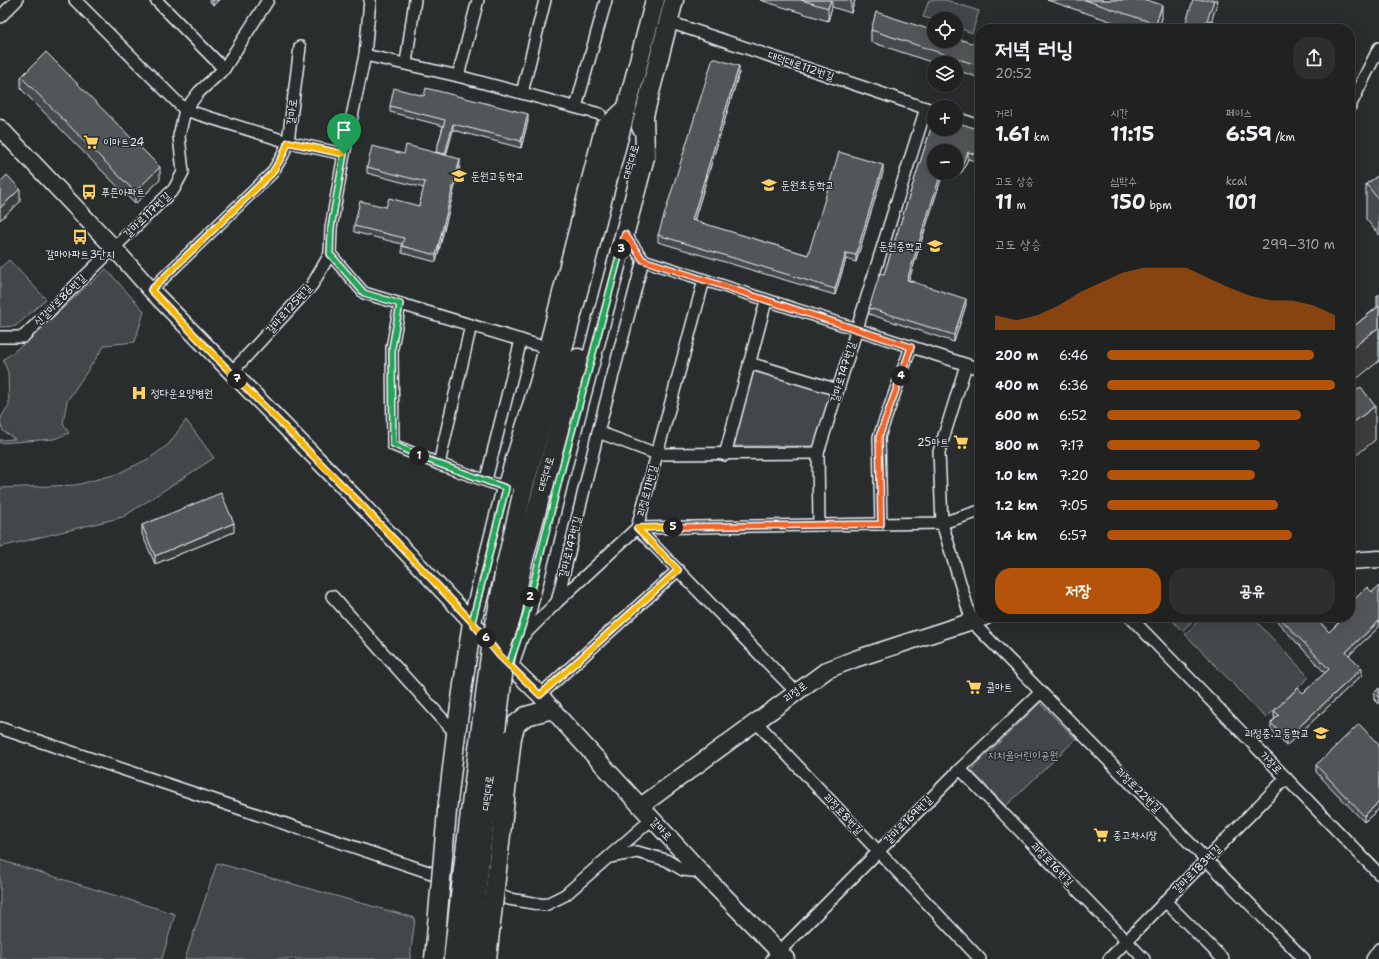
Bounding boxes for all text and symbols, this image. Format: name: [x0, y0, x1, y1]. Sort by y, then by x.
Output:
map controls: [927, 12, 963, 180]
button: locate: [927, 12, 963, 48]
text: 저녁 러닝: [995, 35, 1073, 64]
button: share: [1293, 37, 1335, 79]
street label: 대덕대로112번길: [766, 48, 836, 84]
button: layers: [927, 56, 963, 92]
text: 20:52: [995, 65, 1032, 82]
street label: 갈마로: [283, 98, 301, 126]
button: +: [927, 100, 963, 136]
text: 거리: [995, 106, 1013, 121]
text: 시간: [1110, 106, 1128, 121]
text: 페이스: [1226, 106, 1252, 121]
pin: [327, 113, 361, 154]
icon: arrive: [333, 119, 355, 141]
text: 1.61: [995, 121, 1030, 147]
text: 11:15: [1110, 121, 1154, 147]
text: 6:59: [1226, 121, 1272, 147]
text: km: [1030, 130, 1049, 145]
text: /km: [1272, 130, 1295, 145]
supermarket icon: 이마트24: [82, 133, 100, 151]
place label: 이마트24: [103, 135, 145, 150]
street label: 대덕대로: [619, 143, 643, 181]
button: −: [927, 144, 963, 180]
school or university icon: 둔원고등학교: [450, 167, 468, 185]
place label: 둔원고등학교: [471, 169, 524, 184]
text: 고도 상승: [995, 174, 1034, 189]
text: 심박수: [1110, 174, 1137, 189]
text: kcal: [1226, 174, 1247, 189]
school or university icon: 둔원초등학교: [760, 176, 778, 194]
place label: 둔원초등학교: [781, 178, 834, 193]
bus stop icon: 푸른아파트: [80, 183, 98, 201]
place label: 푸른아파트: [101, 185, 145, 200]
street label: 갈마로117번길: [120, 189, 174, 241]
text: 11: [995, 189, 1013, 215]
text: 150: [1110, 189, 1146, 215]
text: 101: [1226, 189, 1257, 215]
text: m: [1013, 198, 1026, 213]
text: bpm: [1146, 198, 1172, 213]
bus stop icon: 갈마아파트3단지: [71, 228, 89, 246]
text: 고도 상승: [995, 236, 1041, 253]
text: 299–310 m: [1262, 236, 1335, 253]
school or university icon: 둔원중학교: [926, 237, 944, 255]
pin: 3: [611, 239, 631, 259]
place label: 둔원중학교: [879, 239, 923, 254]
text: 3: [617, 241, 625, 256]
place label: 갈마아파트3단지: [45, 247, 115, 262]
street label: 신갈마로86번길: [31, 270, 90, 329]
street label: 갈마로125번길: [263, 281, 316, 337]
street label: 갈마로147번길: [827, 340, 859, 404]
text: 200 m: [995, 347, 1038, 364]
text: 6:46: [1059, 347, 1088, 364]
pin: 4: [891, 366, 911, 386]
text: 4: [897, 368, 905, 383]
pin: 7: [227, 369, 247, 389]
text: 7: [233, 371, 241, 386]
text: 400 m: [995, 377, 1039, 394]
text: 6:36: [1059, 377, 1088, 394]
hospital icon: 정다운요양병원: [130, 384, 148, 402]
place label: 정다운요양병원: [151, 386, 213, 401]
text: 600 m: [995, 407, 1039, 424]
text: 6:52: [1059, 407, 1087, 424]
supermarket icon: 25마트: [952, 433, 970, 451]
place label: 25마트: [917, 435, 949, 450]
text: 800 m: [995, 437, 1039, 454]
text: 7:17: [1059, 437, 1084, 454]
pin: 1: [409, 446, 429, 466]
text: 1: [416, 448, 422, 463]
street label: 대덕대로: [534, 455, 558, 493]
street label: 괴정로11번길: [633, 463, 661, 519]
text: 1.0 km: [995, 467, 1037, 484]
text: 7:20: [1059, 467, 1088, 484]
text: 1.2 km: [995, 497, 1038, 514]
text: 7:05: [1059, 497, 1088, 514]
street label: 갈마로147번길: [555, 514, 585, 579]
pin: 5: [663, 517, 683, 537]
text: 5: [670, 519, 676, 534]
text: 1.4 km: [995, 527, 1037, 544]
text: 6:57: [1059, 527, 1087, 544]
button: 저장: [995, 568, 1161, 614]
button: 공유: [1169, 568, 1335, 614]
pin: 2: [520, 587, 540, 607]
text: 2: [526, 589, 534, 604]
pin: 6: [476, 628, 496, 648]
text: 6: [482, 630, 490, 645]
street label: 괴정로: [780, 678, 810, 706]
supermarket icon: 쿨마트: [965, 678, 983, 696]
place label: 쿨마트: [986, 680, 1013, 695]
school or university icon: 괴정중.고등학교: [1312, 724, 1330, 742]
place label: 괴정중.고등학교: [1244, 726, 1309, 741]
park label: 지치울어린이공원: [988, 748, 1059, 763]
street label: 가장로: [1256, 748, 1286, 778]
street label: 괴정로22번길: [1112, 764, 1164, 816]
street label: 대덕대로: [478, 774, 498, 811]
street label: 괴정로8번길: [820, 790, 866, 838]
street label: 갈마로169번길: [880, 792, 936, 848]
street label: 갈마로: [647, 814, 676, 844]
supermarket icon: 중고차시장: [1092, 826, 1110, 844]
place label: 중고차시장: [1113, 828, 1157, 843]
street label: 괴정로16번길: [1027, 839, 1077, 890]
street label: 갈마로183번길: [1169, 841, 1225, 897]

